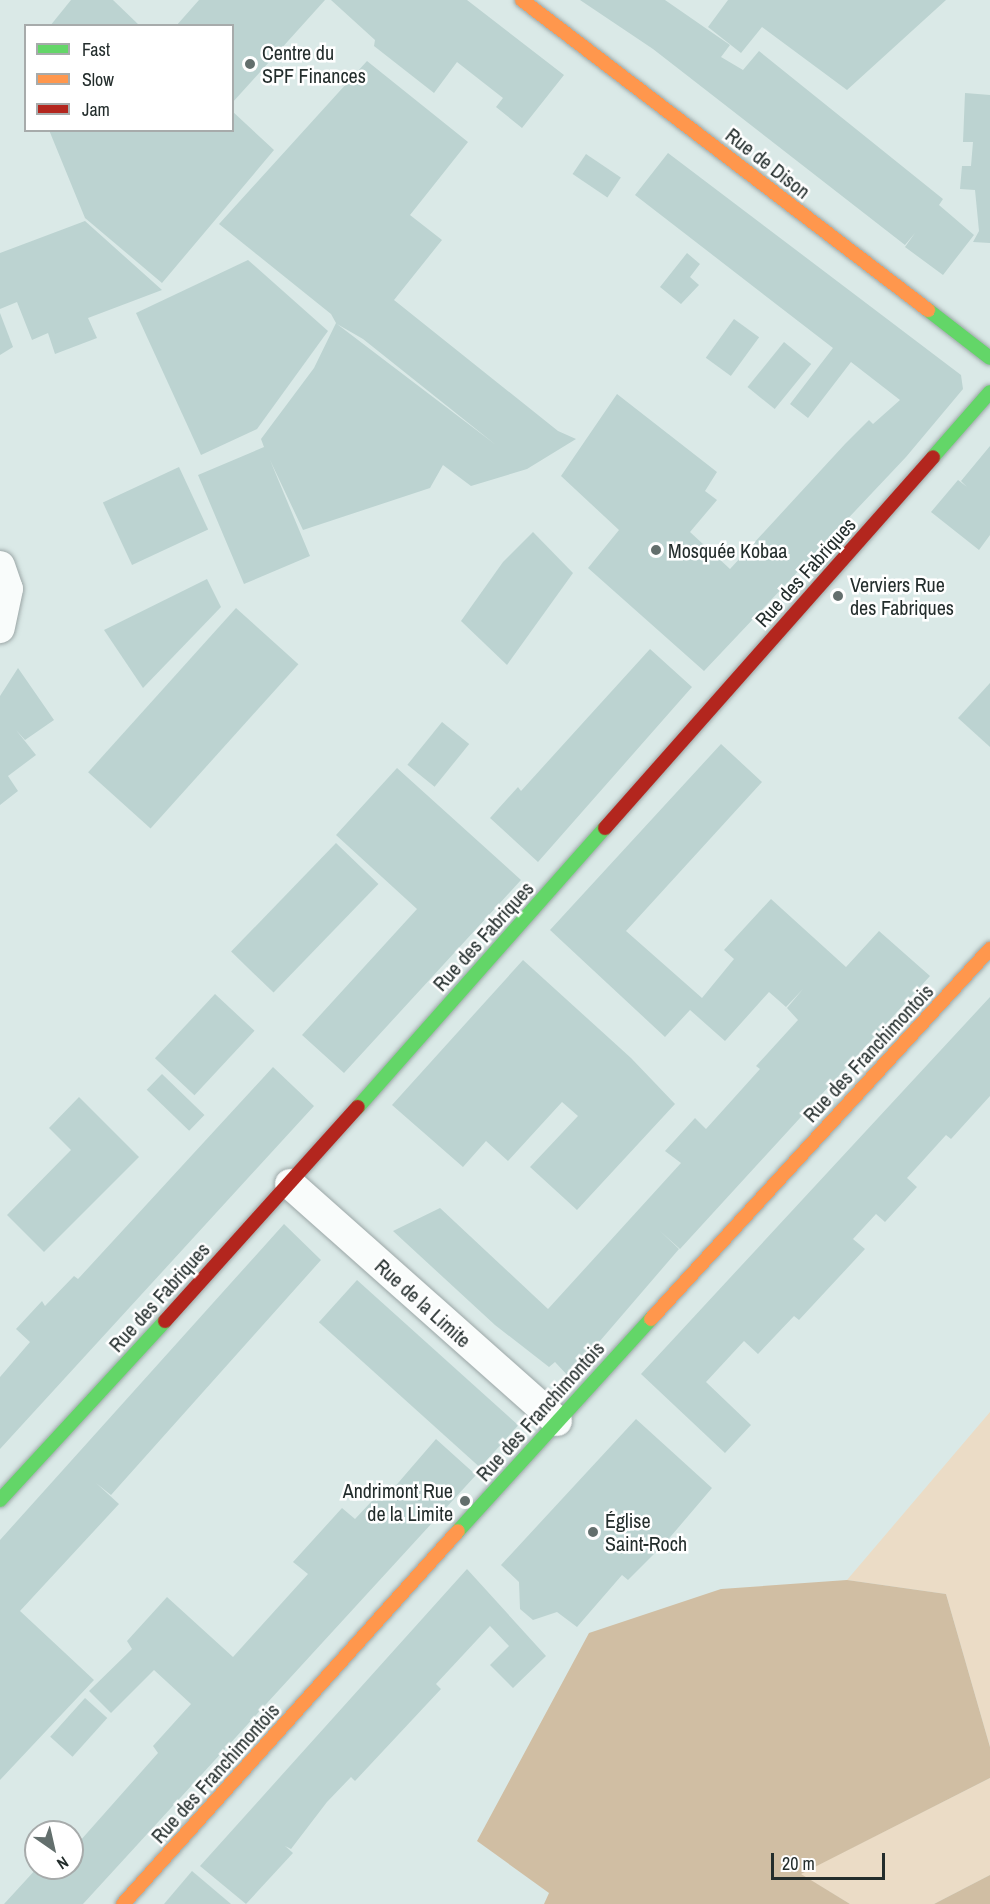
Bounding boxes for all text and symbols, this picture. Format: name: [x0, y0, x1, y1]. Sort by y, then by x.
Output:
legend: [24, 24, 234, 132]
text: Fast: [82, 37, 110, 62]
place label: Centre du SPF Finances: [262, 40, 366, 87]
marker: Centre du SPF Finances: [243, 57, 257, 71]
text: Slow: [82, 67, 114, 92]
text: Jam: [82, 97, 110, 122]
street label: Rue de Dison: [721, 123, 815, 203]
street label: Rue des Fabriques: [750, 512, 860, 632]
place label: Mosquée Kobaa: [668, 538, 787, 562]
marker: Mosquée Kobaa: [649, 543, 663, 557]
place label: Verviers Rue des Fabriques: [850, 572, 954, 619]
marker: Verviers Rue des Fabriques: [831, 589, 845, 603]
street label: Rue des Fabriques: [428, 876, 538, 996]
street label: Rue des Franchimontois: [798, 979, 938, 1127]
street label: Rue des Fabriques: [104, 1237, 214, 1357]
street label: Rue de la Limite: [370, 1254, 476, 1352]
street label: Rue des Franchimontois: [471, 1336, 609, 1486]
place label: Andrimont Rue de la Limite: [343, 1478, 453, 1525]
marker: Andrimont Rue de la Limite: [458, 1494, 472, 1508]
place label: Église Saint-Roch: [605, 1508, 687, 1555]
marker: Église Saint-Roch: [586, 1525, 600, 1539]
street label: Rue des Franchimontois: [146, 1698, 284, 1848]
north arrow: [24, 1820, 84, 1880]
scale bar: [774, 1841, 888, 1879]
text: N: [53, 1851, 73, 1875]
text: 20 m: [782, 1851, 815, 1876]

